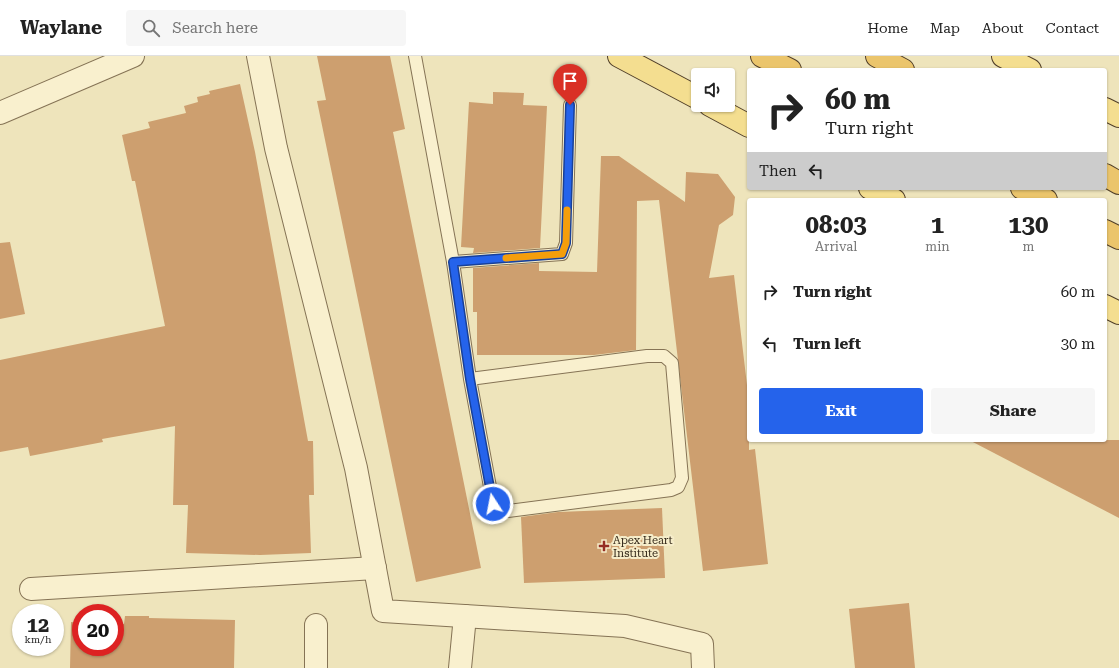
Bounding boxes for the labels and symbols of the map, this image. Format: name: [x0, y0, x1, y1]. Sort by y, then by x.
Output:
pin: [553, 64, 587, 105]
position arrow: [472, 483, 514, 525]
place label: Apex Heart Institute: [613, 534, 673, 560]
marker: Apex Heart Institute: [598, 540, 610, 552]
speed limit sign: 20: [72, 604, 124, 656]

